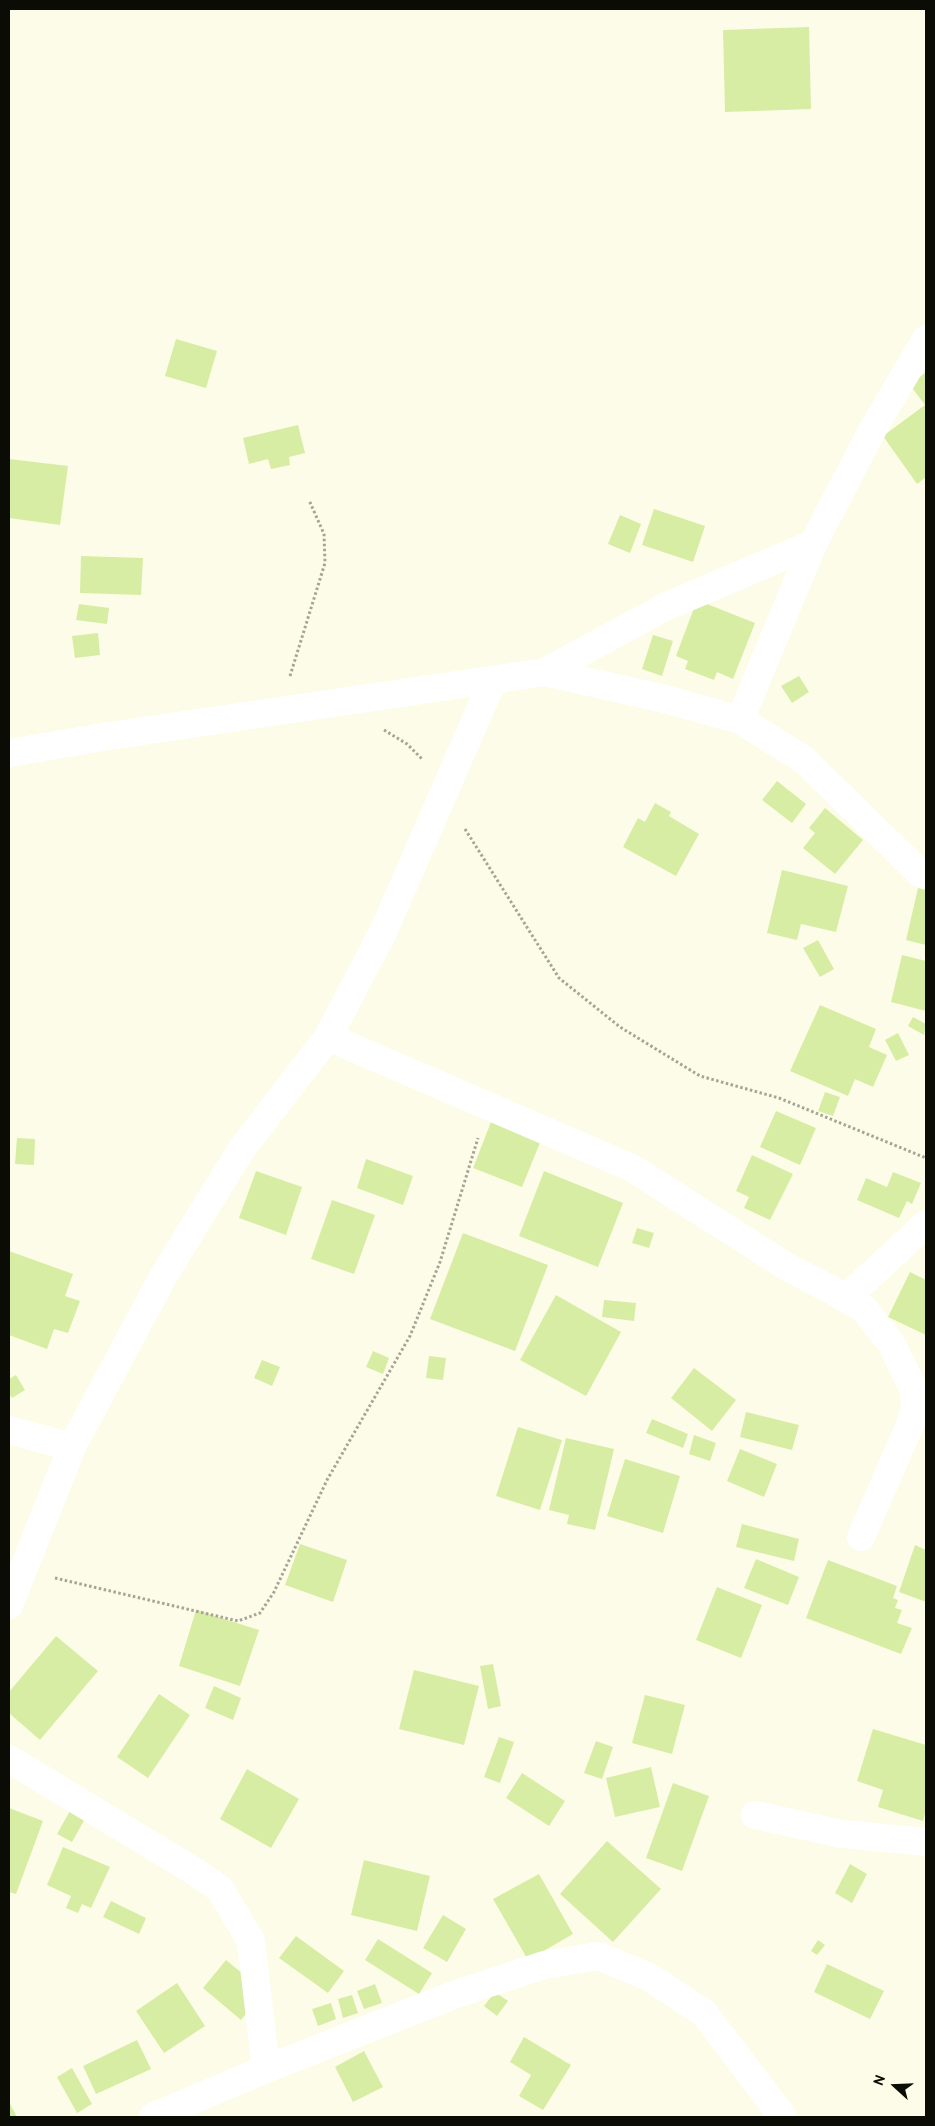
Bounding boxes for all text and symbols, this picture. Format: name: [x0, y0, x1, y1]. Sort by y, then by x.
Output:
north arrow: [870, 2061, 920, 2111]
text: N: [871, 2073, 890, 2088]

